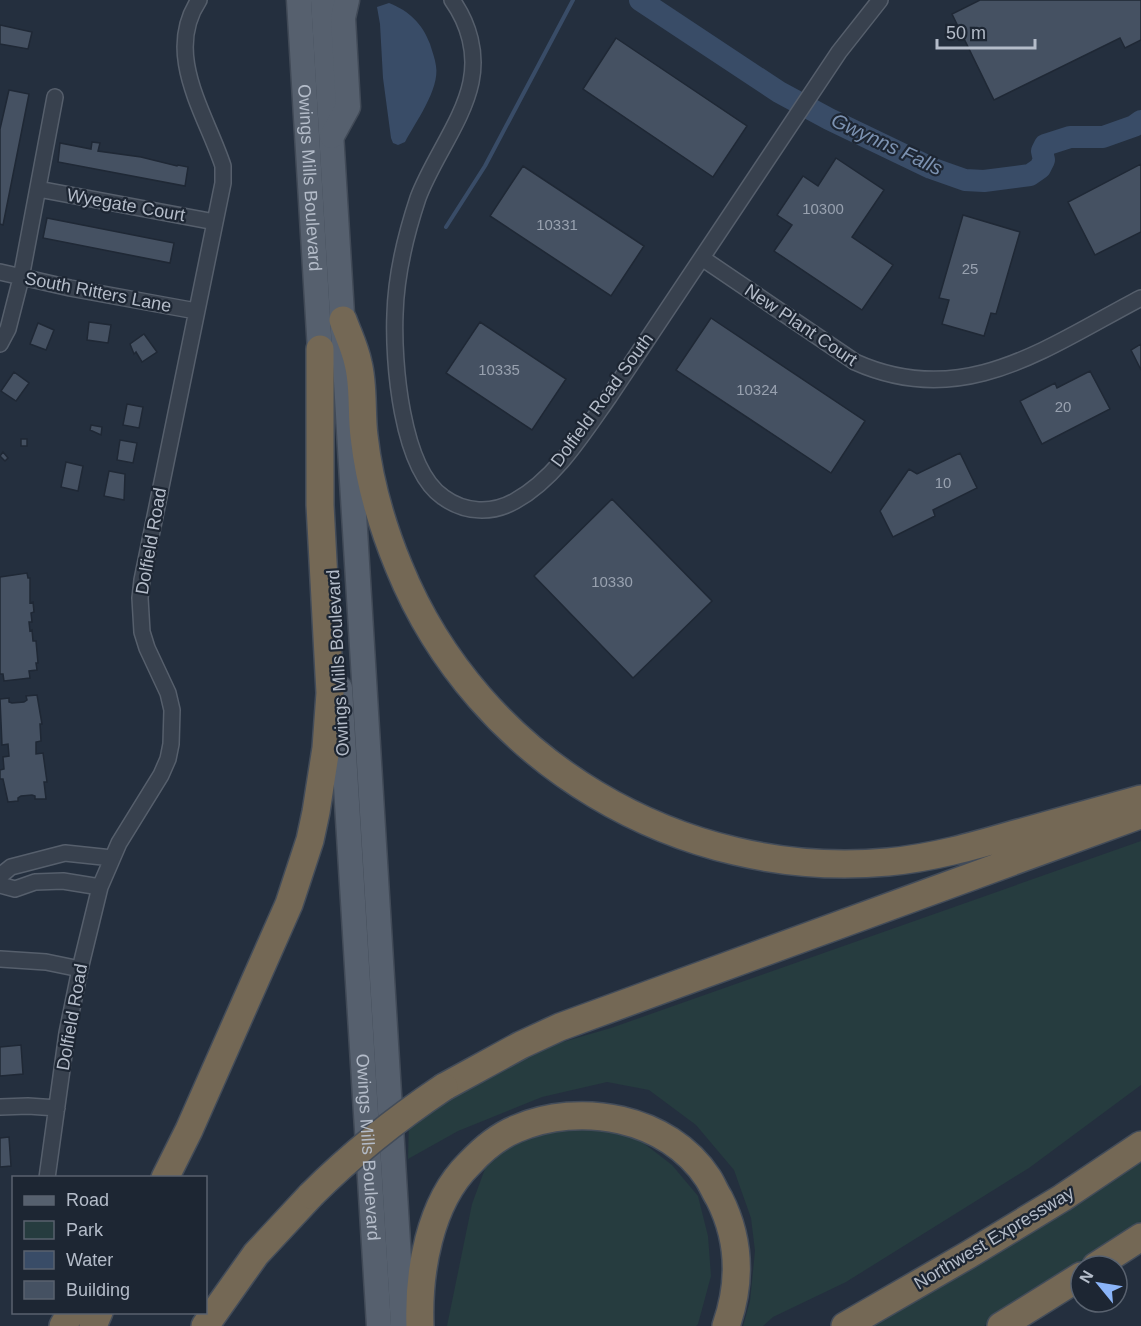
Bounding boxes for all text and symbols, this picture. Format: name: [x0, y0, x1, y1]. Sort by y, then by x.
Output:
scale bar: [937, 12, 1034, 50]
text: 50 m: [946, 23, 986, 43]
street label: Owings Mills Boulevard: [294, 84, 325, 272]
water label: Gwynns Falls: [828, 109, 946, 179]
street label: Wyegate Court: [65, 185, 187, 225]
house number: 10300: [802, 200, 844, 217]
house number: 10331: [536, 216, 578, 233]
house number: 25: [962, 260, 978, 277]
street label: South Ritters Lane: [23, 268, 173, 316]
street label: New Plant Court: [741, 280, 861, 370]
street label: Dolfield Road South: [547, 329, 657, 471]
house number: 10335: [478, 361, 520, 378]
house number: 10324: [736, 381, 778, 398]
house number: 20: [1055, 398, 1071, 415]
house number: 10: [935, 474, 951, 491]
street label: Dolfield Road: [132, 486, 170, 596]
street label: Owings Mills Boulevard: [323, 569, 353, 757]
house number: 10330: [591, 573, 633, 590]
street label: Dolfield Road: [53, 962, 91, 1072]
street label: Owings Mills Boulevard: [352, 1053, 384, 1241]
legend: [12, 1176, 207, 1314]
street label: Northwest Expressway: [910, 1182, 1078, 1294]
text: Road: [66, 1190, 109, 1210]
text: Park: [66, 1220, 104, 1240]
text: Water: [66, 1250, 113, 1270]
north arrow: [1069, 1254, 1129, 1314]
text: N: [1076, 1267, 1097, 1286]
text: Building: [66, 1280, 130, 1300]

